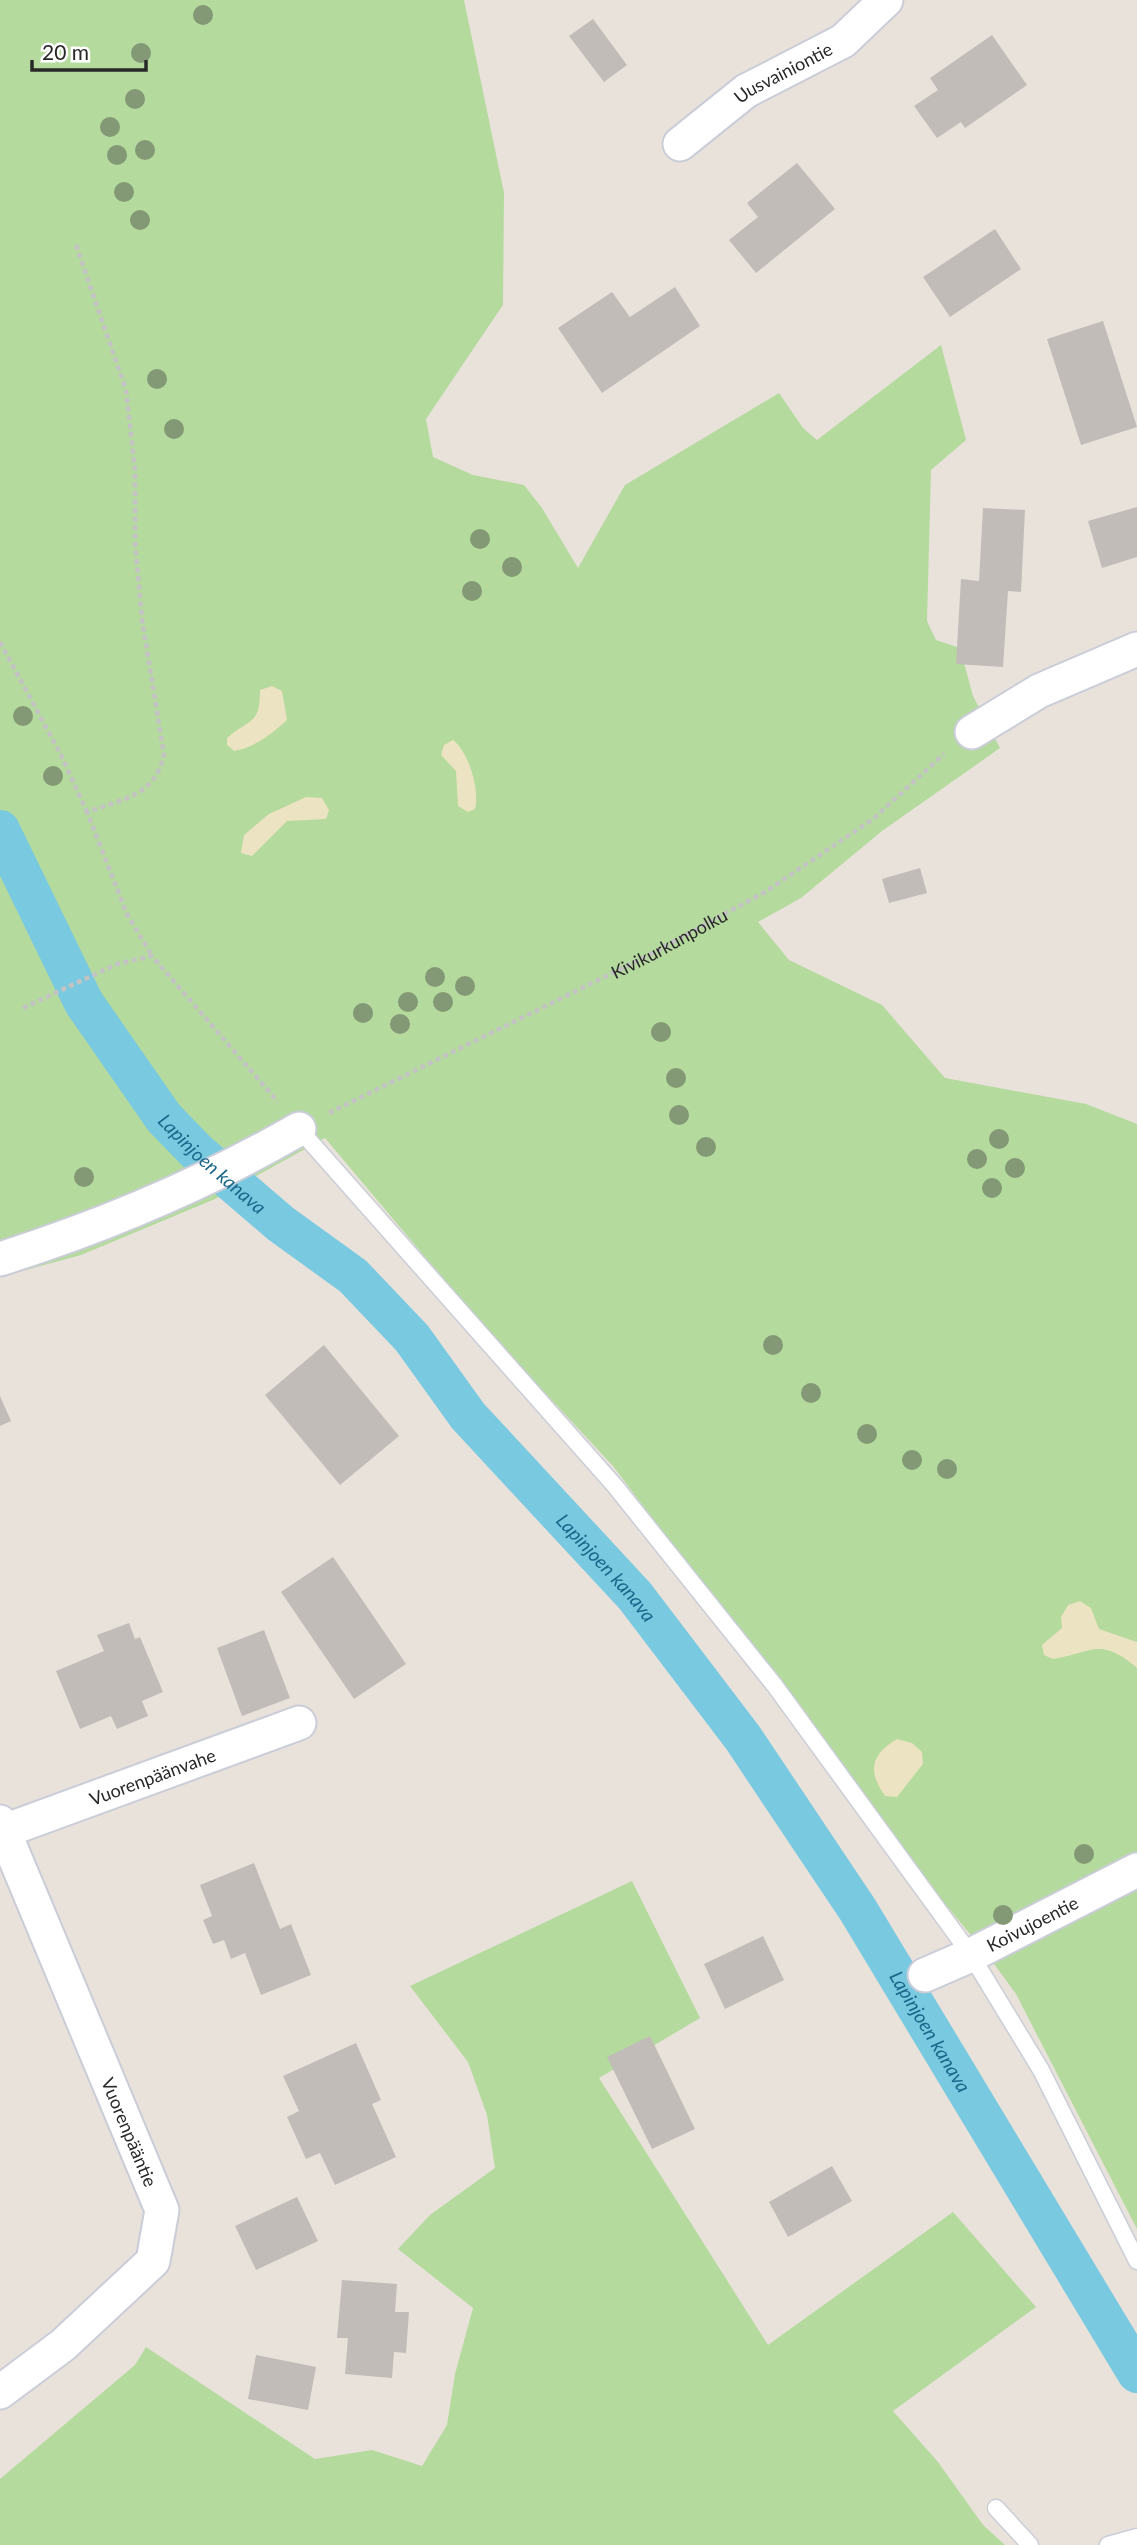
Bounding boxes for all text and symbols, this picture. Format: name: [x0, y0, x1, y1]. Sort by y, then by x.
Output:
scale bar: [32, 28, 145, 72]
street label: Uusvainiontie: [729, 37, 836, 108]
text: 20 m: [42, 39, 89, 64]
street label: Kivikurkunpolku: [607, 904, 731, 983]
water label: Lapinjoen kanava: [154, 1108, 271, 1218]
water label: Lapinjoen kanava: [552, 1508, 661, 1625]
street label: Vuorenpäänvahe: [86, 1744, 218, 1810]
street label: Koivujoentie: [983, 1891, 1082, 1956]
water label: Lapinjoen kanava: [886, 1966, 976, 2096]
street label: Vuorenpääntie: [97, 2074, 162, 2190]

